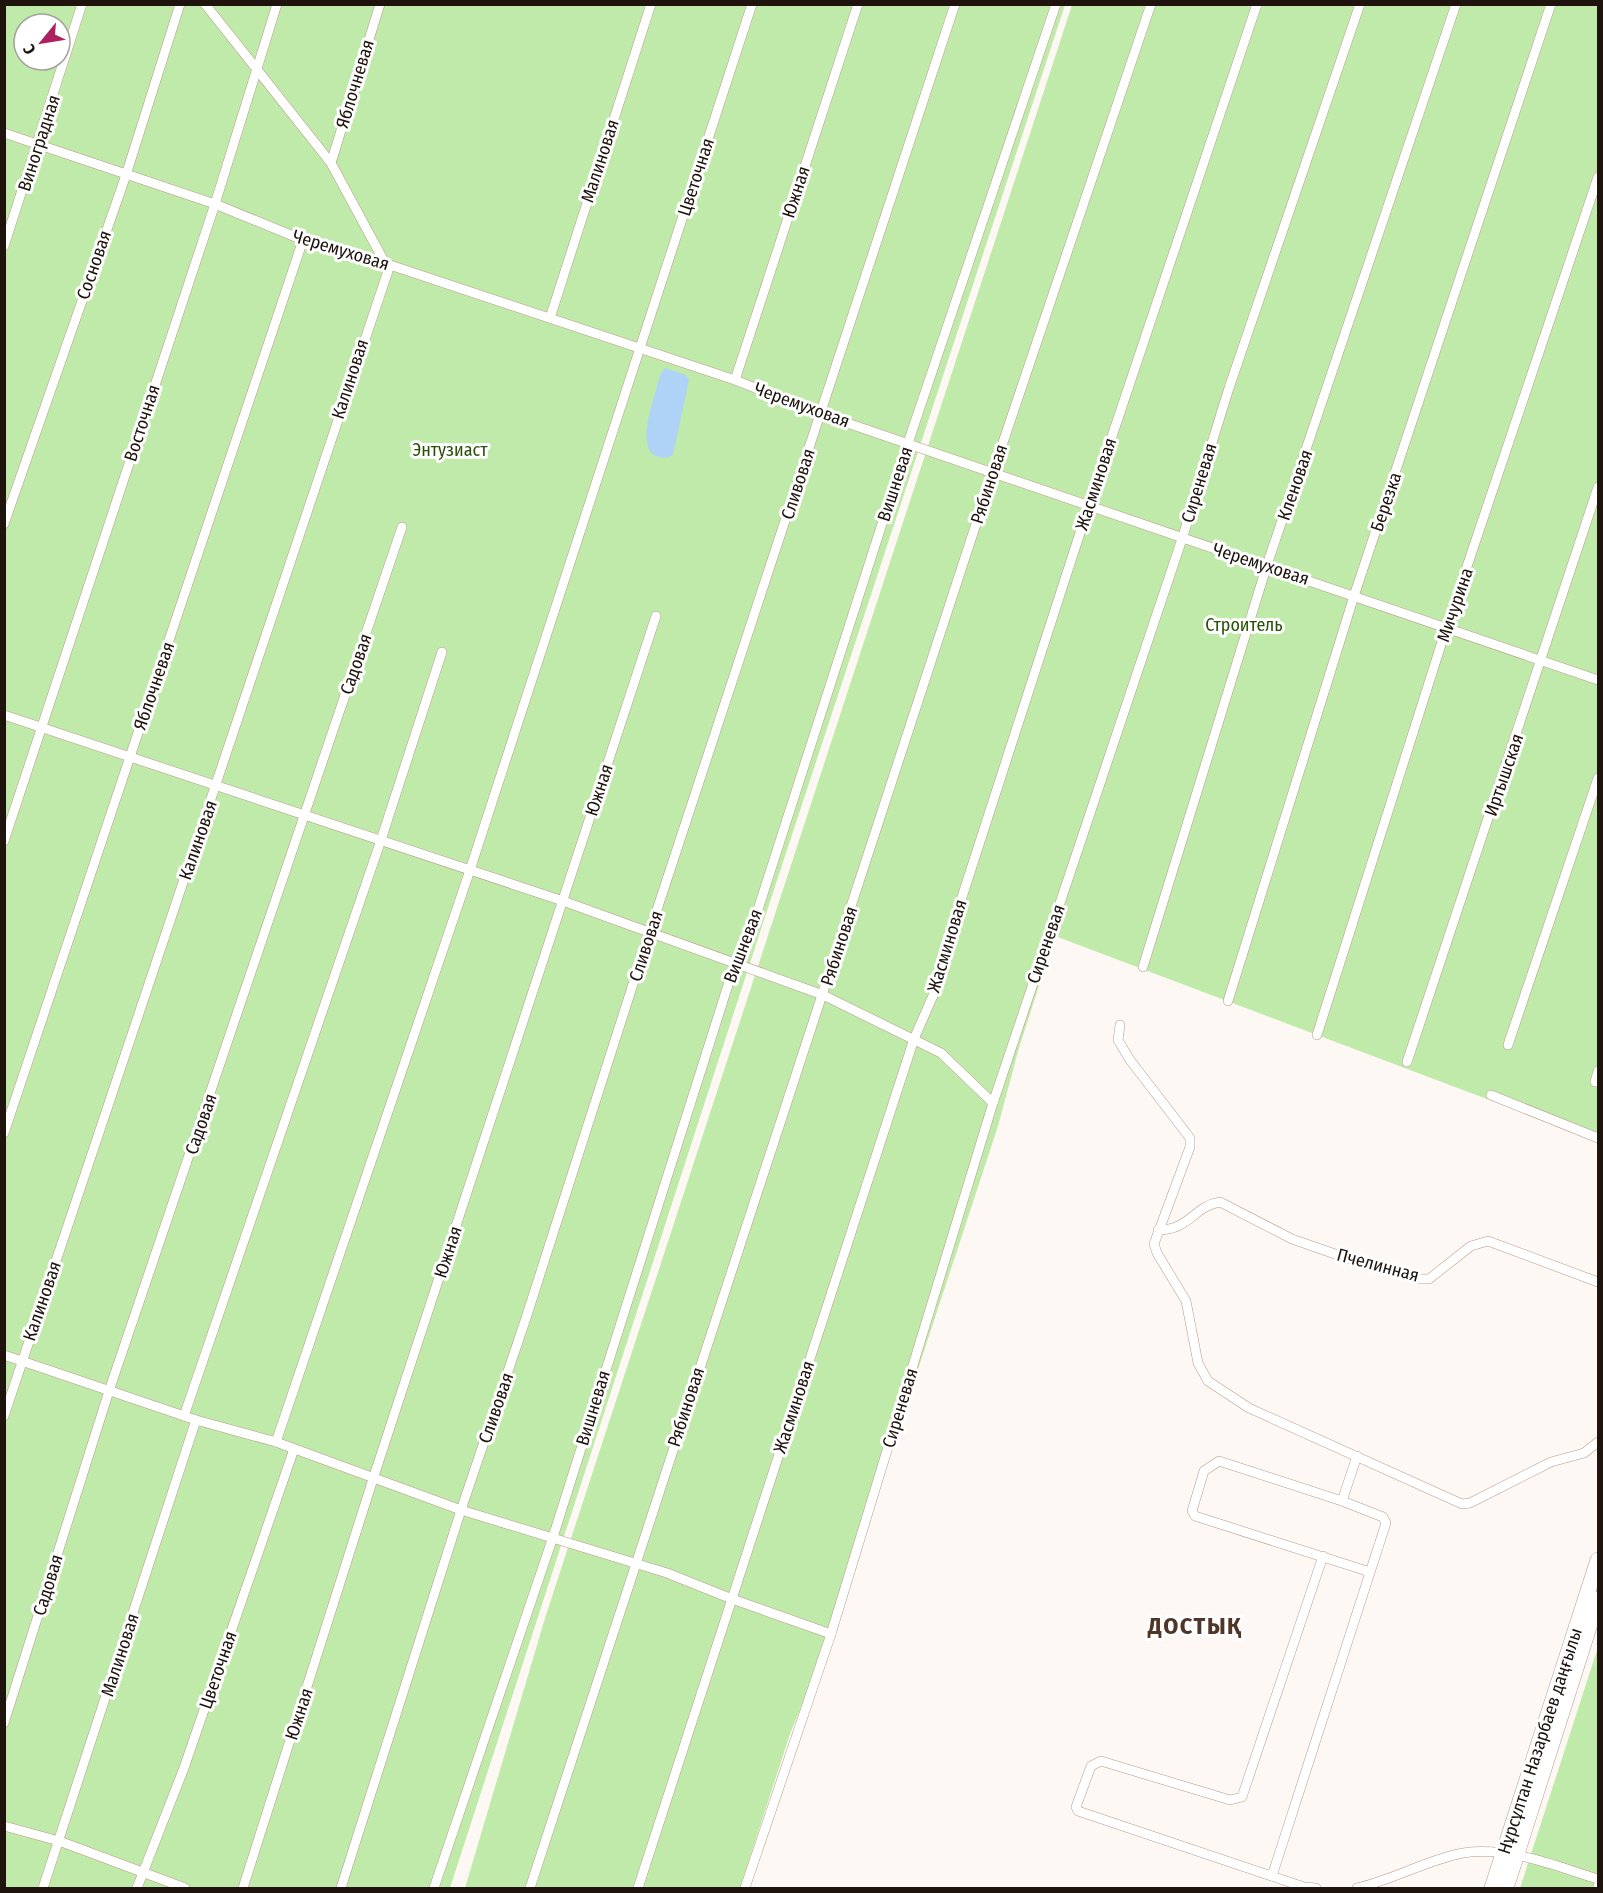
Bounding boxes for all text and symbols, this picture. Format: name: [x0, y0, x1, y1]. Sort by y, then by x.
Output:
north arrow: [12, 12, 72, 72]
street label: Яблочневая: [331, 37, 379, 131]
text: С: [19, 40, 40, 58]
street label: Виноградная: [13, 92, 65, 194]
street label: Малиновая: [576, 117, 624, 205]
street label: Цветочная: [673, 135, 719, 219]
street label: Южная: [777, 163, 815, 221]
street label: Черемуховая: [290, 225, 392, 275]
street label: Сосновая: [72, 228, 116, 302]
street label: Калиновая: [327, 336, 373, 422]
street label: Черемуховая: [751, 378, 853, 432]
street label: Восточная: [119, 382, 165, 464]
street label: Жасминовая: [1071, 435, 1121, 533]
park label: Энтузиаст: [413, 439, 488, 461]
street label: Рябиновая: [966, 441, 1012, 527]
street label: Сиреневая: [1176, 441, 1222, 525]
street label: Вишневая: [873, 444, 917, 524]
street label: Сливовая: [776, 446, 820, 522]
street label: Кленовая: [1273, 447, 1317, 523]
street label: Березка: [1366, 469, 1406, 535]
street label: Черемуховая: [1210, 538, 1312, 590]
street label: Мичурина: [1432, 565, 1478, 645]
park label: Строитель: [1205, 614, 1283, 636]
street label: Садовая: [335, 631, 377, 697]
street label: Яблочневая: [129, 639, 179, 733]
street label: Иртышская: [1480, 731, 1528, 819]
street label: Южная: [580, 761, 618, 819]
street label: Калиновая: [174, 797, 222, 883]
street label: Жасминовая: [922, 897, 972, 995]
street label: Сиреневая: [1022, 902, 1070, 986]
street label: Рябиновая: [816, 903, 862, 989]
street label: Вишневая: [719, 906, 767, 986]
street label: Сливовая: [624, 908, 668, 984]
street label: Садовая: [180, 1091, 222, 1157]
street label: Южная: [429, 1223, 467, 1281]
street label: Пчелинная: [1334, 1243, 1422, 1287]
street label: Калиновая: [18, 1258, 66, 1344]
street label: Жасминовая: [769, 1358, 819, 1456]
street label: Рябиновая: [663, 1364, 709, 1450]
street label: Сиреневая: [877, 1366, 923, 1450]
street label: Вишневая: [571, 1368, 615, 1448]
street label: Сливовая: [474, 1370, 518, 1446]
street label: Садовая: [28, 1552, 68, 1618]
street label: Малиновая: [96, 1611, 144, 1699]
district label: ДОСТЫҚ: [1147, 1612, 1242, 1640]
street label: Нұрсұлтан Назарбаев даңғылы: [1493, 1625, 1587, 1857]
street label: Цветочная: [194, 1628, 242, 1712]
street label: Южная: [280, 1685, 318, 1743]

